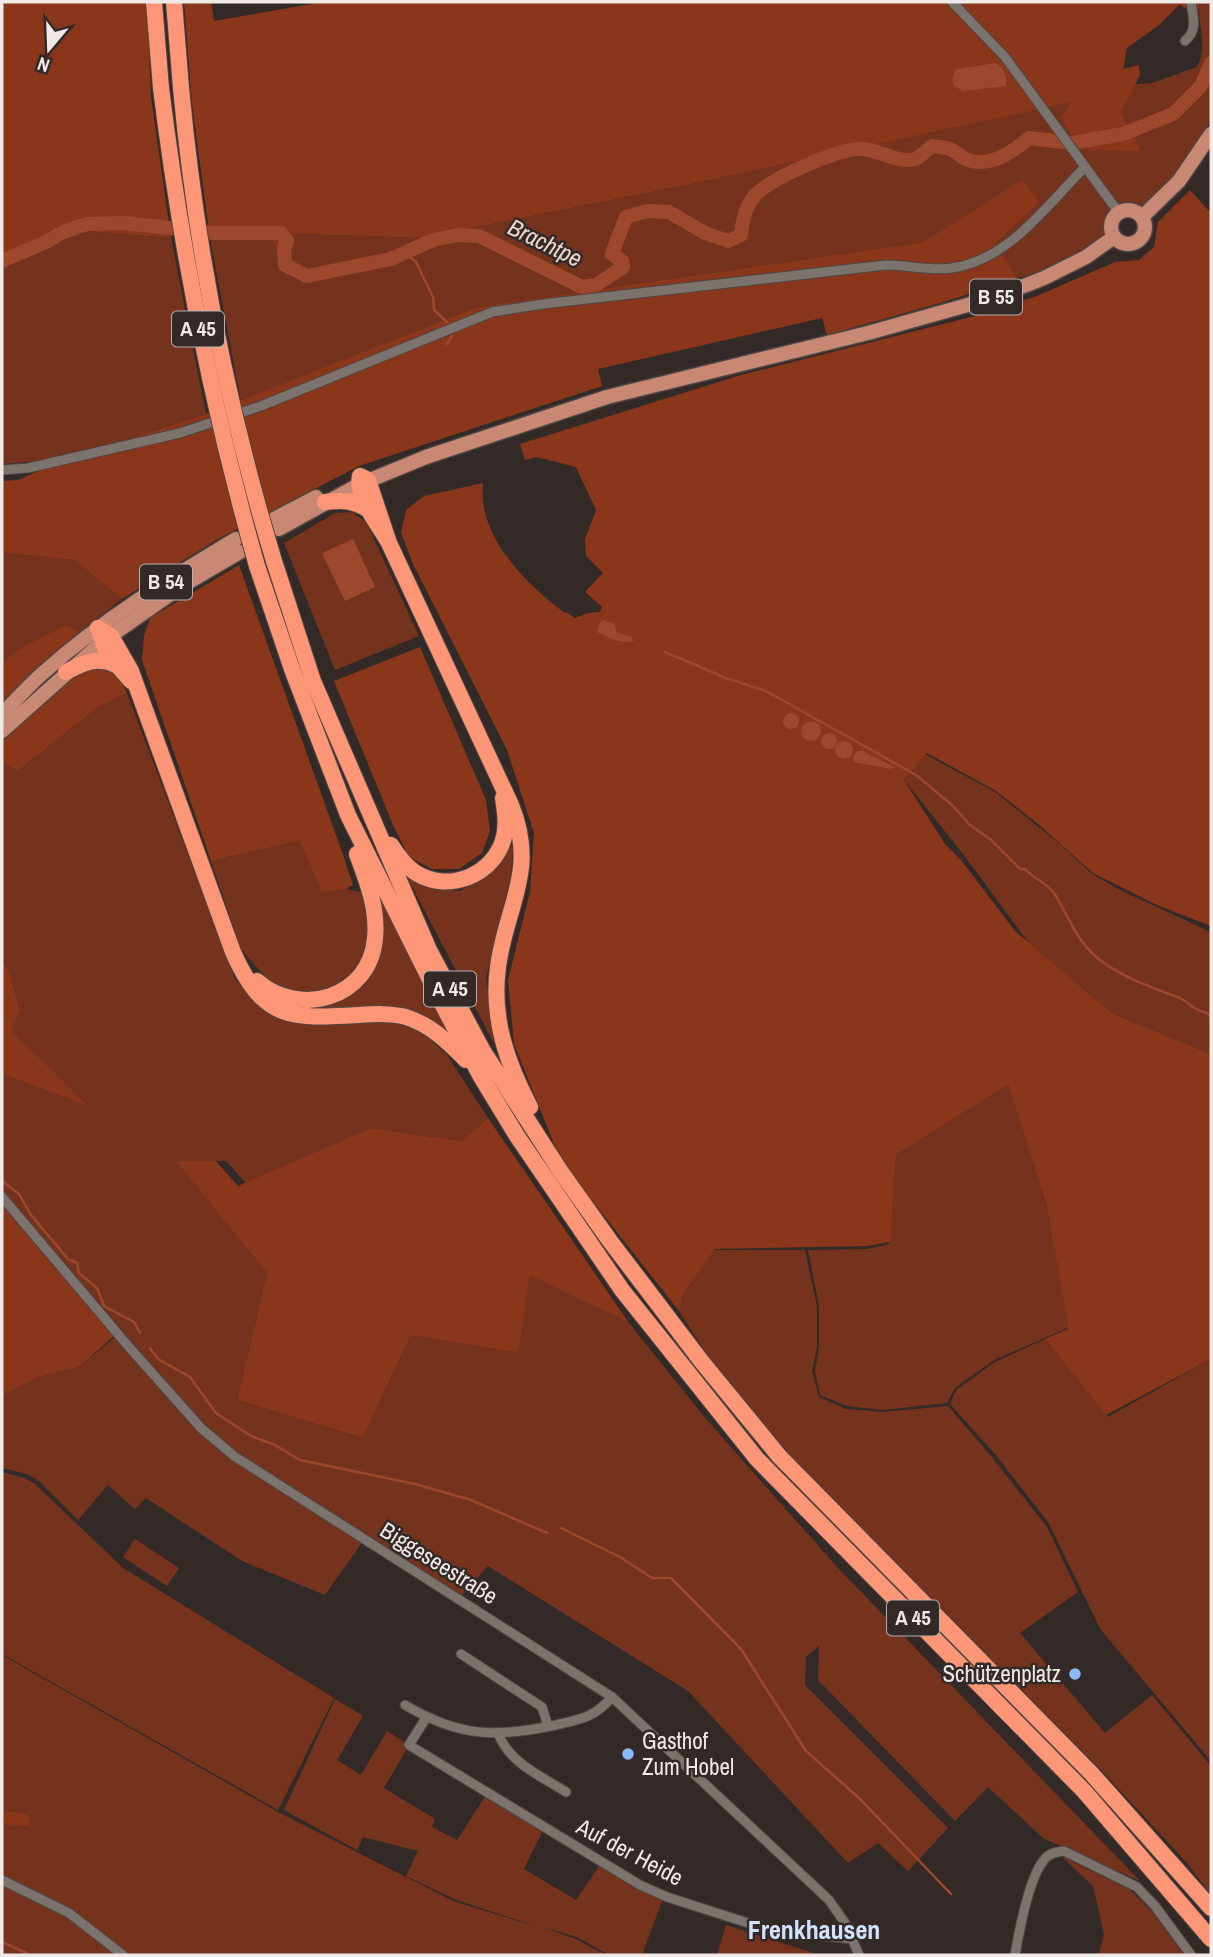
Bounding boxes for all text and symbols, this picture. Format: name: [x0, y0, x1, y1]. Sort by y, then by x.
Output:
north arrow: [14, 14, 84, 84]
text: N: [34, 51, 53, 79]
water label: Brachtpe: [503, 210, 588, 274]
road number: B 55: [970, 280, 1022, 314]
road number: A 45: [172, 312, 224, 346]
road number: B 54: [140, 564, 192, 600]
road number: A 45: [424, 972, 476, 1006]
street label: Biggeseestraße: [375, 1514, 504, 1611]
road number: A 45: [887, 1600, 939, 1636]
place label: Schützenplatz: [943, 1658, 1061, 1689]
marker: Schützenplatz: [1067, 1666, 1083, 1682]
place label: Gasthof Zum Hobel: [642, 1725, 734, 1782]
marker: Gasthof Zum Hobel: [620, 1746, 636, 1762]
street label: Auf der Heide: [571, 1810, 689, 1893]
district label: Frenkhausen: [748, 1912, 880, 1947]

